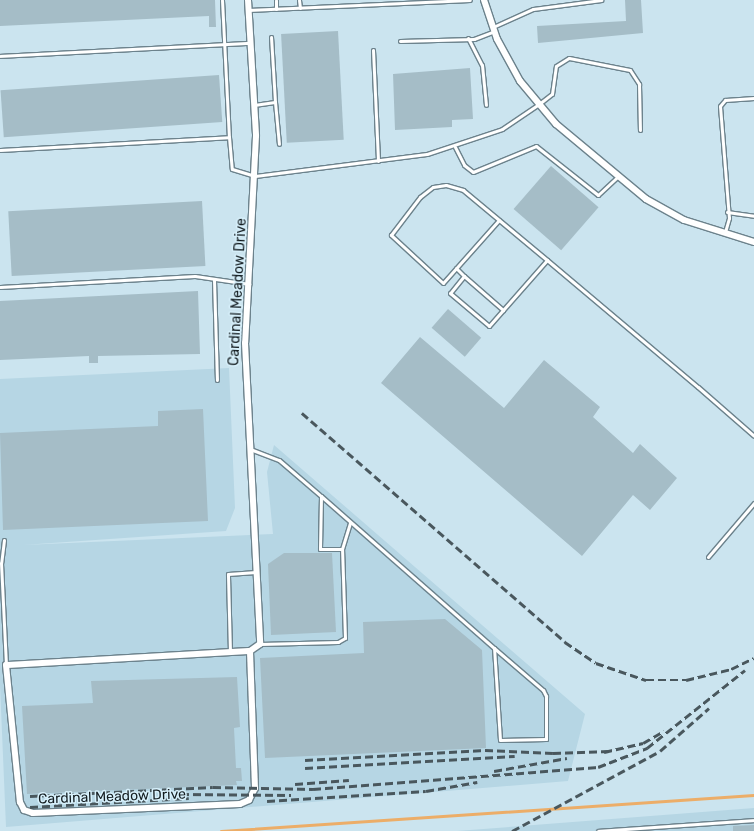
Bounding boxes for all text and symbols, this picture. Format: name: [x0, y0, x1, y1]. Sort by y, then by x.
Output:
street label: Cardinal Meadow Drive: [226, 218, 250, 366]
street label: Cardinal Meadow Drive: [38, 786, 186, 808]

